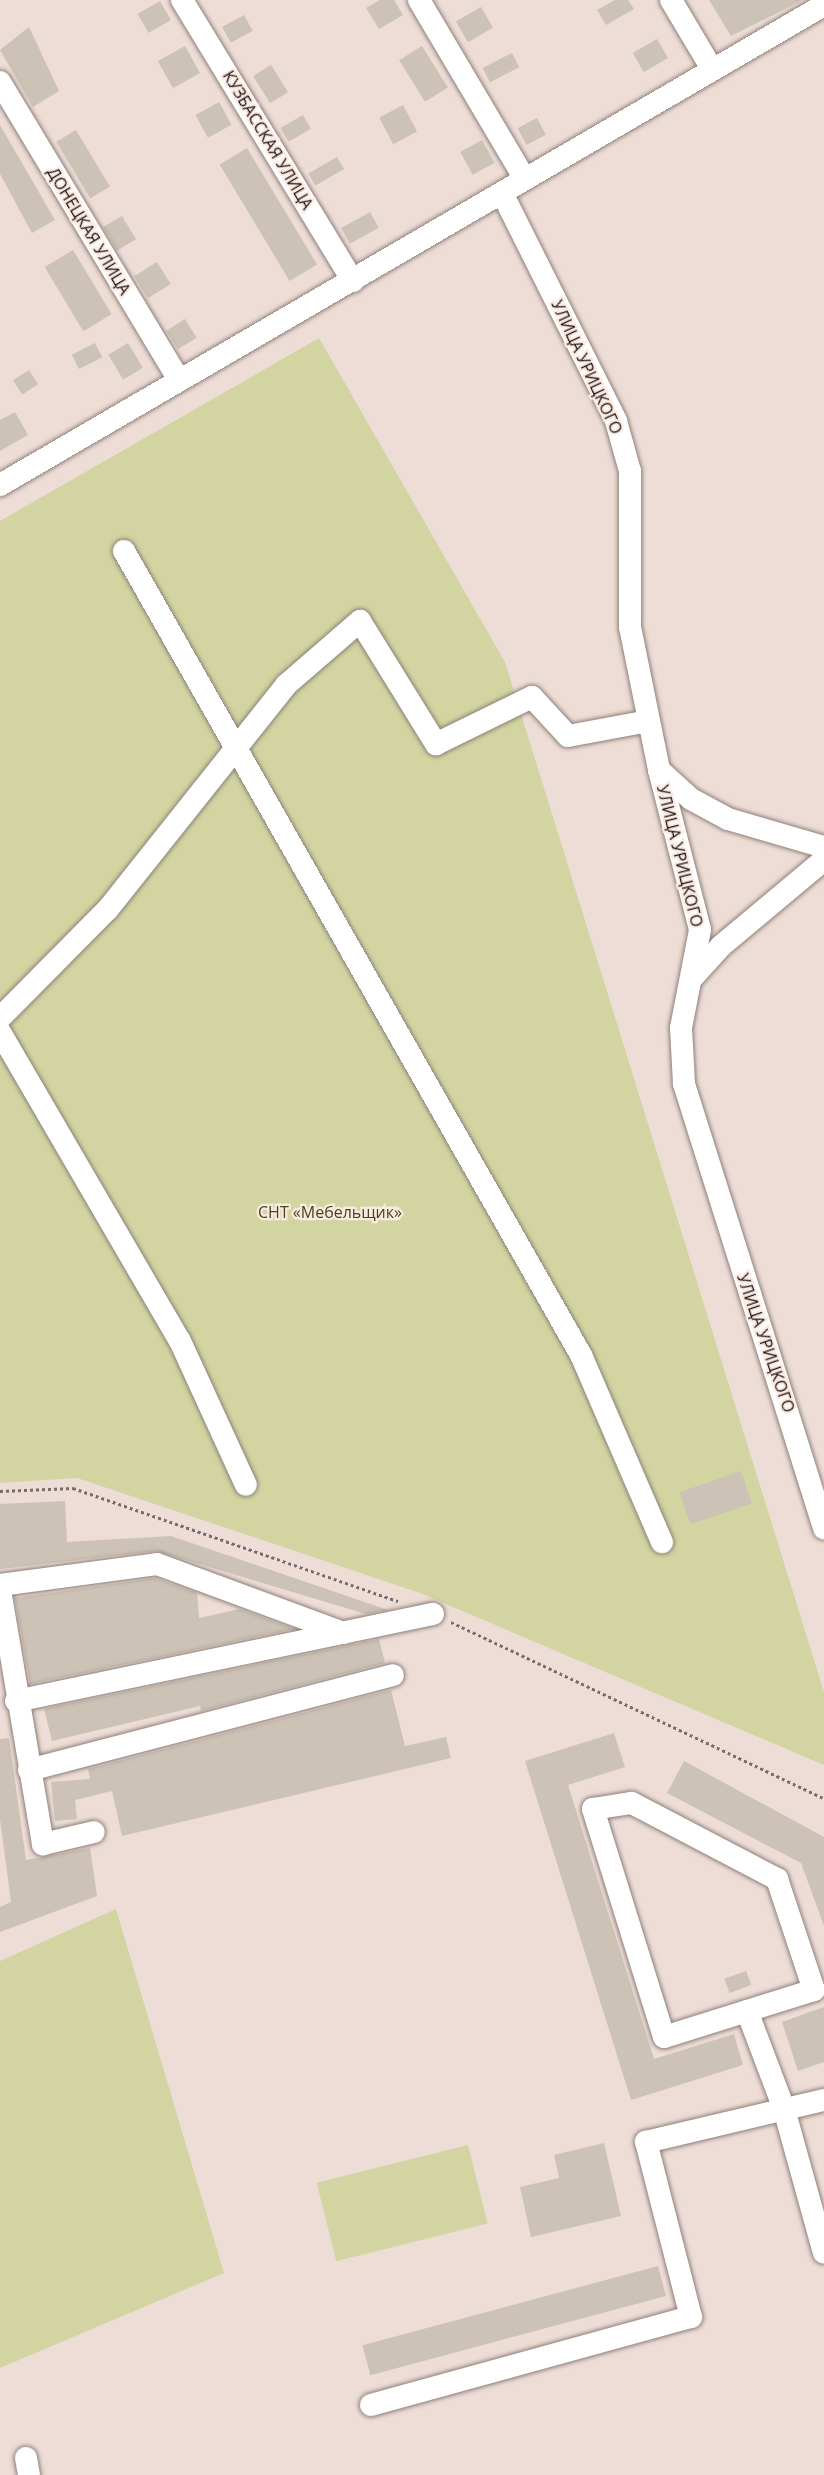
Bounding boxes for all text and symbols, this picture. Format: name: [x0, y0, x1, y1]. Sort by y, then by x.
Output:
street label: КУЗБАССКАЯ УЛИЦА: [219, 67, 317, 213]
street label: ДОНЕЦКАЯ УЛИЦА: [43, 164, 135, 298]
street label: УЛИЦА УРИЦКОГО: [547, 297, 627, 437]
street label: УЛИЦА УРИЦКОГО: [653, 783, 707, 929]
park label: СНТ «Мебельщик»: [258, 1202, 402, 1222]
street label: УЛИЦА УРИЦКОГО: [733, 1271, 799, 1415]

